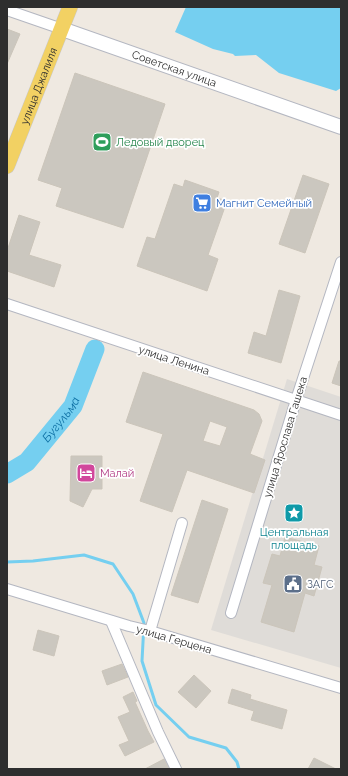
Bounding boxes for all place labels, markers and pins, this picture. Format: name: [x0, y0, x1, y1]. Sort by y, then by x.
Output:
sports icon: Ледовый дворец: [91, 131, 113, 153]
place label: Ледовый дворец: [116, 136, 205, 149]
supermarket icon: Магнит Семейный: [191, 192, 213, 214]
place label: Магнит Семейный: [216, 197, 312, 210]
hotel icon: Малай: [75, 462, 97, 484]
place label: Малай: [100, 467, 134, 480]
place icon: Центральная площадь: [283, 502, 305, 524]
place label: Центральная площадь: [260, 526, 328, 552]
public building icon: ЗАГС: [282, 573, 304, 595]
place label: ЗАГС: [307, 578, 334, 591]

